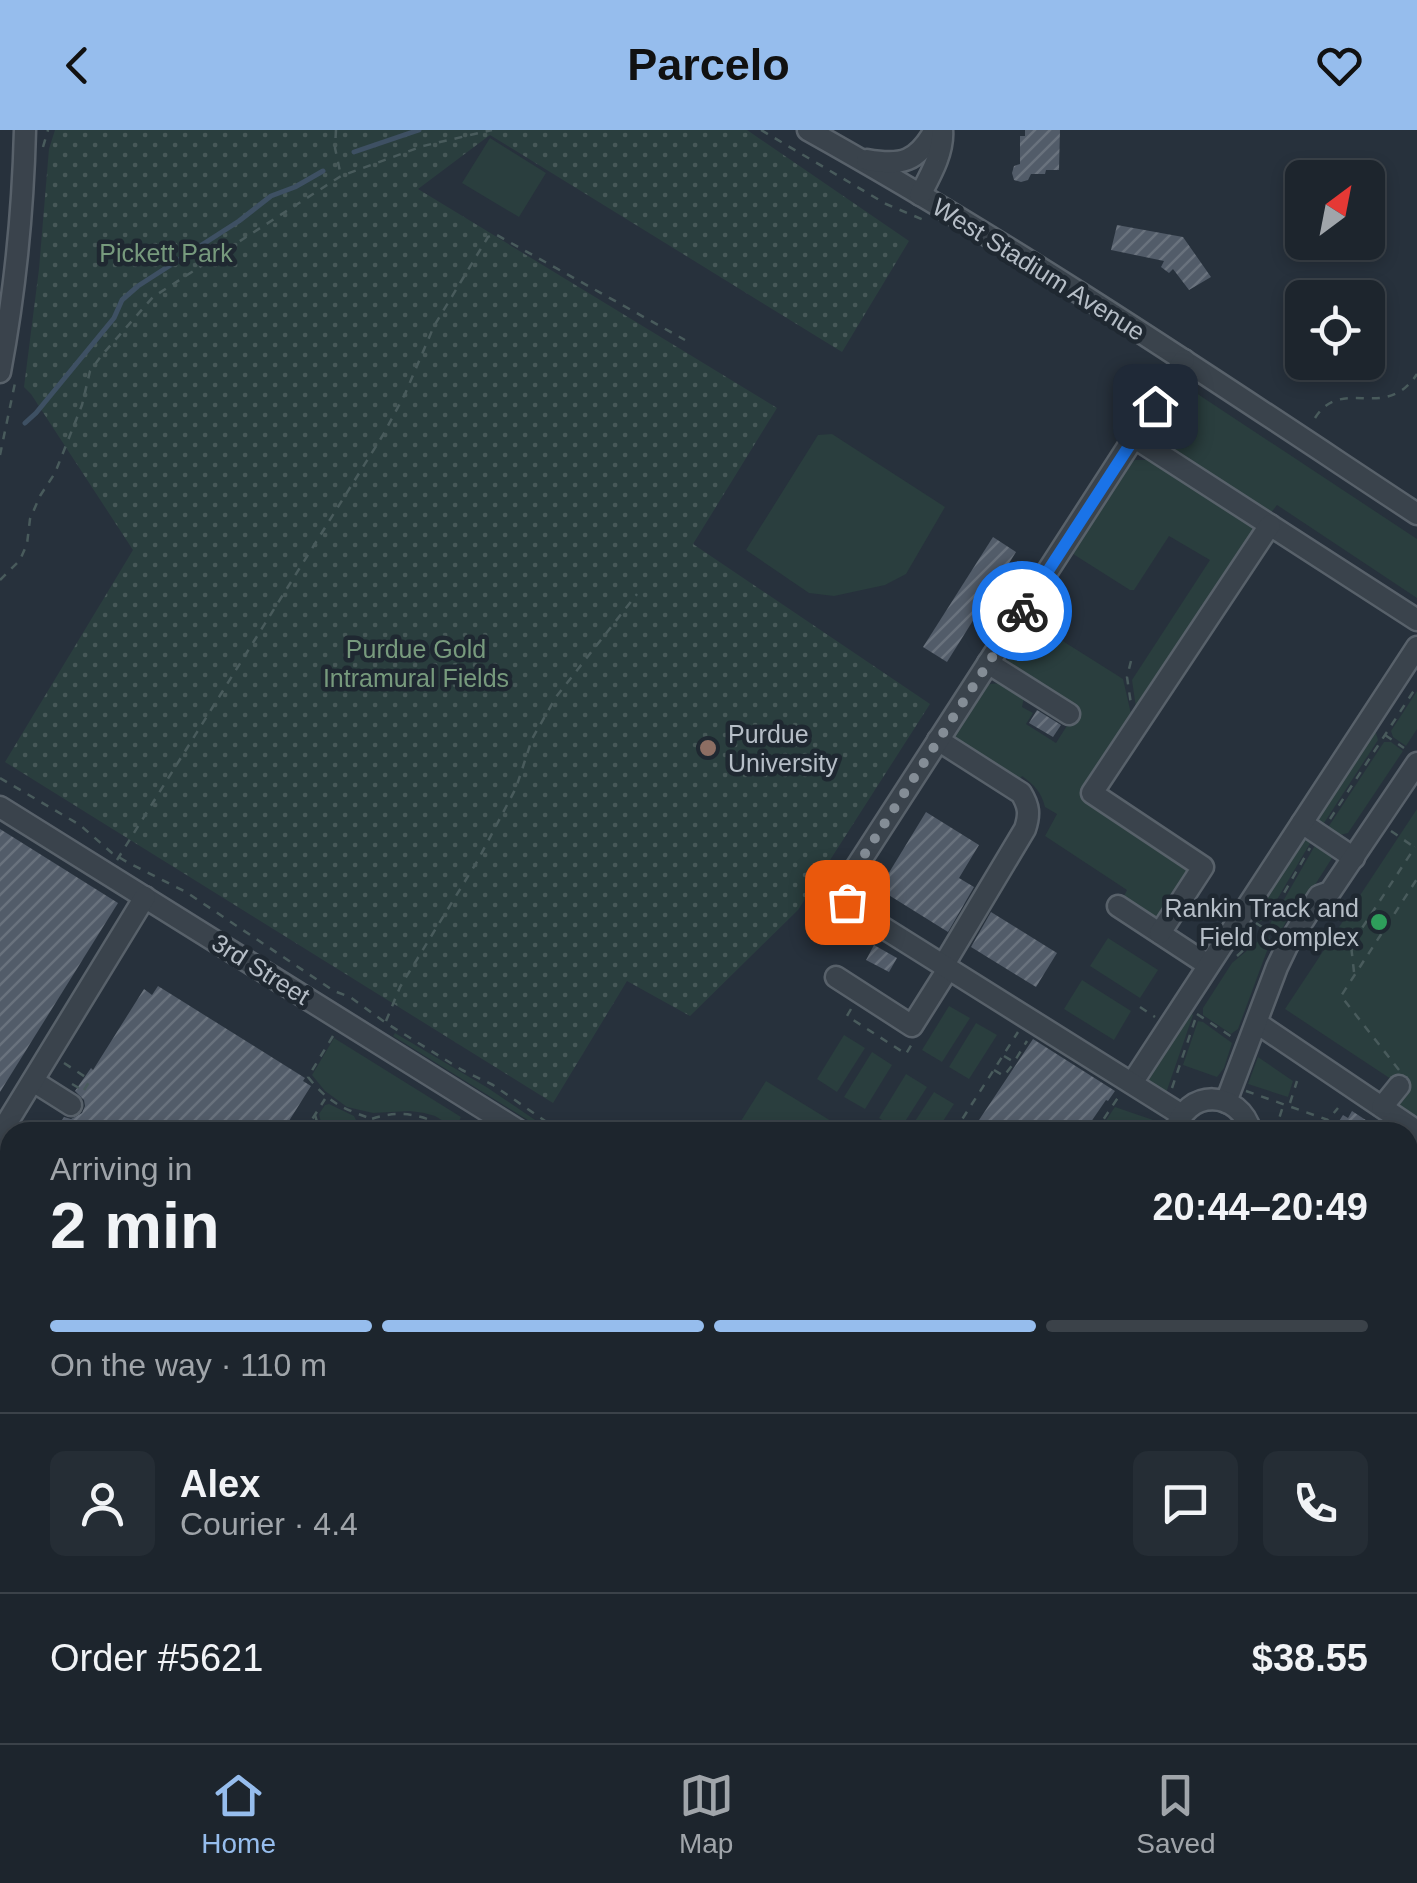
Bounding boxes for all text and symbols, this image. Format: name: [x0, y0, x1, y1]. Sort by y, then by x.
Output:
icon: back: [50, 38, 105, 93]
icon: heart: [1312, 38, 1367, 93]
text: Parcelo: [627, 39, 790, 90]
north arrow: [1285, 160, 1385, 260]
map controls: [1285, 160, 1385, 380]
street label: West Stadium Avenue: [928, 192, 1150, 346]
park label: Pickett Park: [99, 239, 233, 267]
button: locate: [1285, 280, 1385, 380]
pin: [1113, 364, 1198, 449]
icon: home: [1128, 379, 1183, 434]
courier: [972, 561, 1072, 661]
icon: bike: [995, 584, 1050, 639]
park label: Purdue Gold Intramural Fields: [323, 635, 509, 692]
place label: Purdue University: [728, 720, 838, 777]
marker: Purdue University: [697, 737, 719, 759]
pin: [805, 860, 890, 945]
icon: bag: [820, 875, 875, 930]
place label: Rankin Track and Field Complex: [1164, 894, 1359, 951]
marker: Rankin Track and Field Complex: [1368, 911, 1390, 933]
street label: 3rd Street: [207, 928, 315, 1010]
text: Arriving in: [50, 1151, 192, 1187]
text: 20:44–20:49: [1152, 1186, 1368, 1228]
text: 2 min: [50, 1189, 220, 1262]
text: On the way · 110 m: [50, 1347, 327, 1383]
button: person: [50, 1451, 155, 1556]
button: chat: [1133, 1451, 1238, 1556]
button: phone: [1263, 1451, 1368, 1556]
text: Alex: [180, 1463, 260, 1505]
text: Courier · 4.4: [180, 1506, 358, 1542]
text: Order #5621: [50, 1637, 263, 1679]
text: $38.55: [1252, 1637, 1368, 1679]
tab: Home: [201, 1768, 276, 1860]
tab: Map: [679, 1768, 734, 1860]
tab: Saved: [1136, 1768, 1216, 1860]

